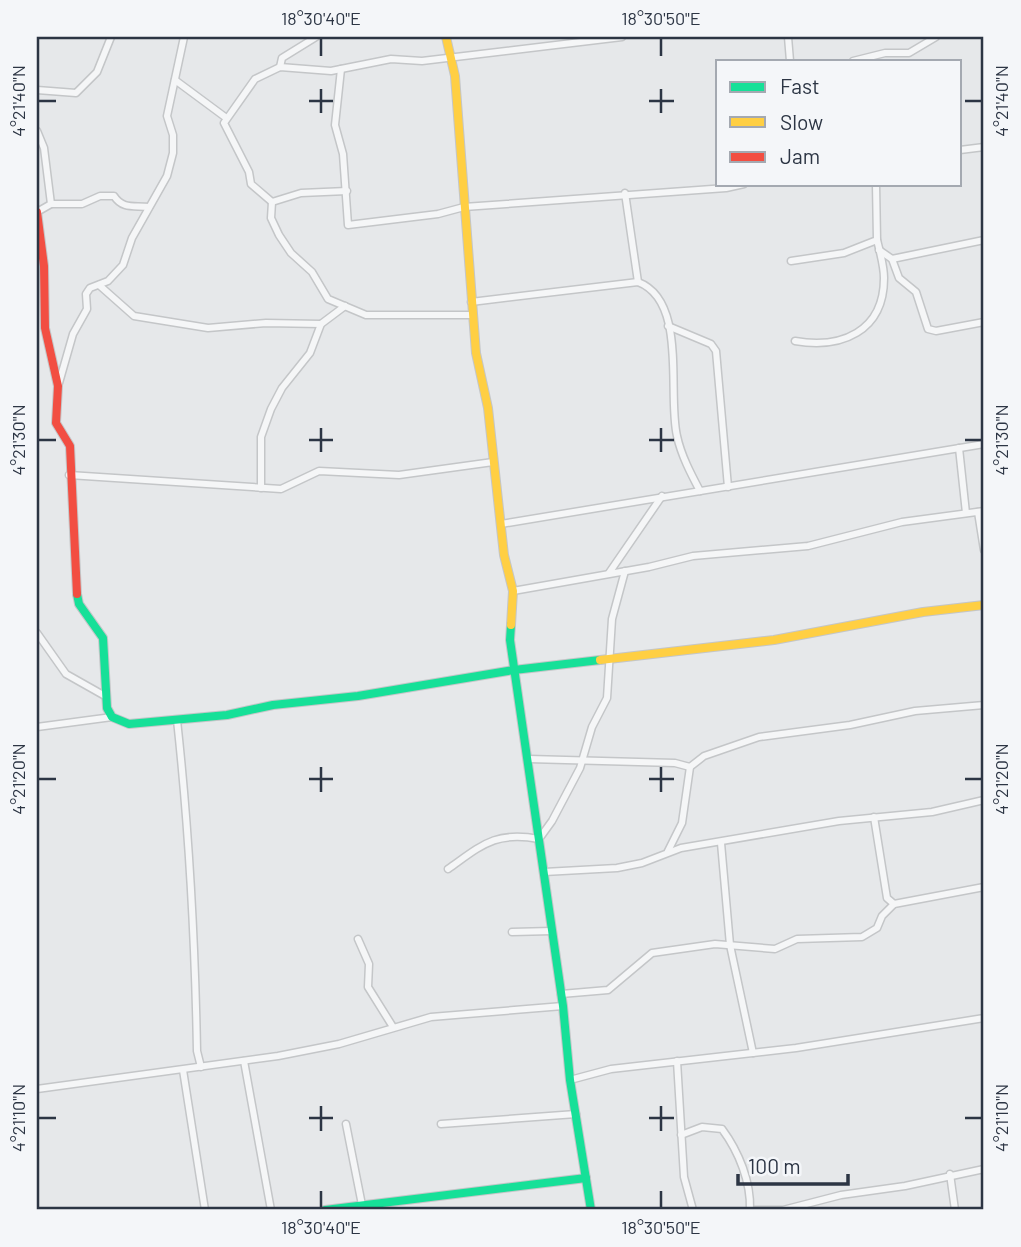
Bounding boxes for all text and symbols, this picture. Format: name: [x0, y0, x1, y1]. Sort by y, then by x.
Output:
text: 18°30'40"E: [281, 7, 361, 29]
text: 18°30'50"E: [621, 7, 701, 29]
legend: [716, 60, 962, 186]
text: 4°21'40"N: [7, 65, 29, 137]
text: 4°21'40"N: [990, 65, 1012, 137]
text: Fast: [780, 73, 820, 98]
text: Slow: [780, 109, 823, 134]
text: Jam: [780, 143, 820, 168]
text: 4°21'30"N: [7, 404, 29, 476]
text: 4°21'30"N: [990, 404, 1012, 476]
text: 4°21'20"N: [7, 743, 29, 815]
text: 4°21'20"N: [990, 743, 1012, 815]
text: 4°21'10"N: [7, 1084, 29, 1152]
text: 4°21'10"N: [990, 1084, 1012, 1152]
scale bar: [738, 1142, 848, 1186]
text: 100 m: [748, 1153, 801, 1178]
text: 18°30'40"E: [281, 1216, 361, 1238]
text: 18°30'50"E: [621, 1216, 701, 1238]

